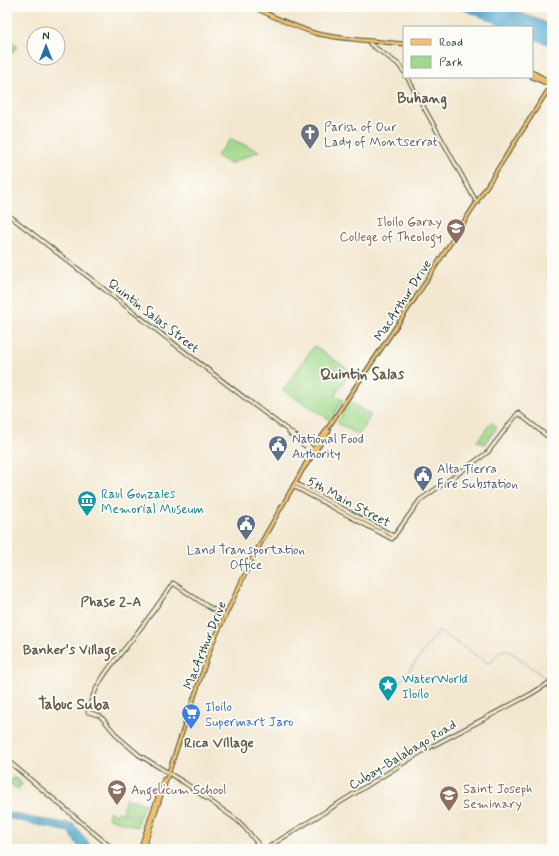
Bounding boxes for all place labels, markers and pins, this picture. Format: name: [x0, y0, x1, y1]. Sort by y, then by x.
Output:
place label: Parish of Our Lady of Montserrat: [324, 119, 438, 151]
church icon: Parish of Our Lady of Montserrat: [299, 122, 321, 150]
place label: Iloilo Garay College of Theology: [340, 214, 442, 248]
school or university icon: Iloilo Garay College of Theology: [445, 217, 467, 245]
place label: National Food Authority: [292, 431, 364, 463]
public building icon: National Food Authority: [267, 434, 289, 462]
place label: Alta Tierra Fire Substation: [437, 461, 518, 493]
public building icon: Alta Tierra Fire Substation: [412, 464, 434, 492]
place label: Raul Gonzales Memorial Museum: [101, 486, 204, 518]
museum icon: Raul Gonzales Memorial Museum: [76, 489, 98, 517]
public building icon: Land Transportation Office: [235, 513, 257, 541]
place label: Land Transportation Office: [187, 542, 305, 574]
place label: WaterWorld Iloilo: [402, 671, 468, 703]
place icon: WaterWorld Iloilo: [377, 674, 399, 702]
place label: Iloilo Supermart Jaro: [205, 699, 293, 731]
supermarket icon: Iloilo Supermart Jaro: [180, 702, 202, 730]
school or university icon: Angelicum School: [106, 778, 128, 806]
place label: Saint Joseph Seminary: [463, 781, 532, 813]
place label: Angelicum School: [131, 782, 227, 801]
school or university icon: Saint Joseph Seminary: [438, 784, 460, 812]

